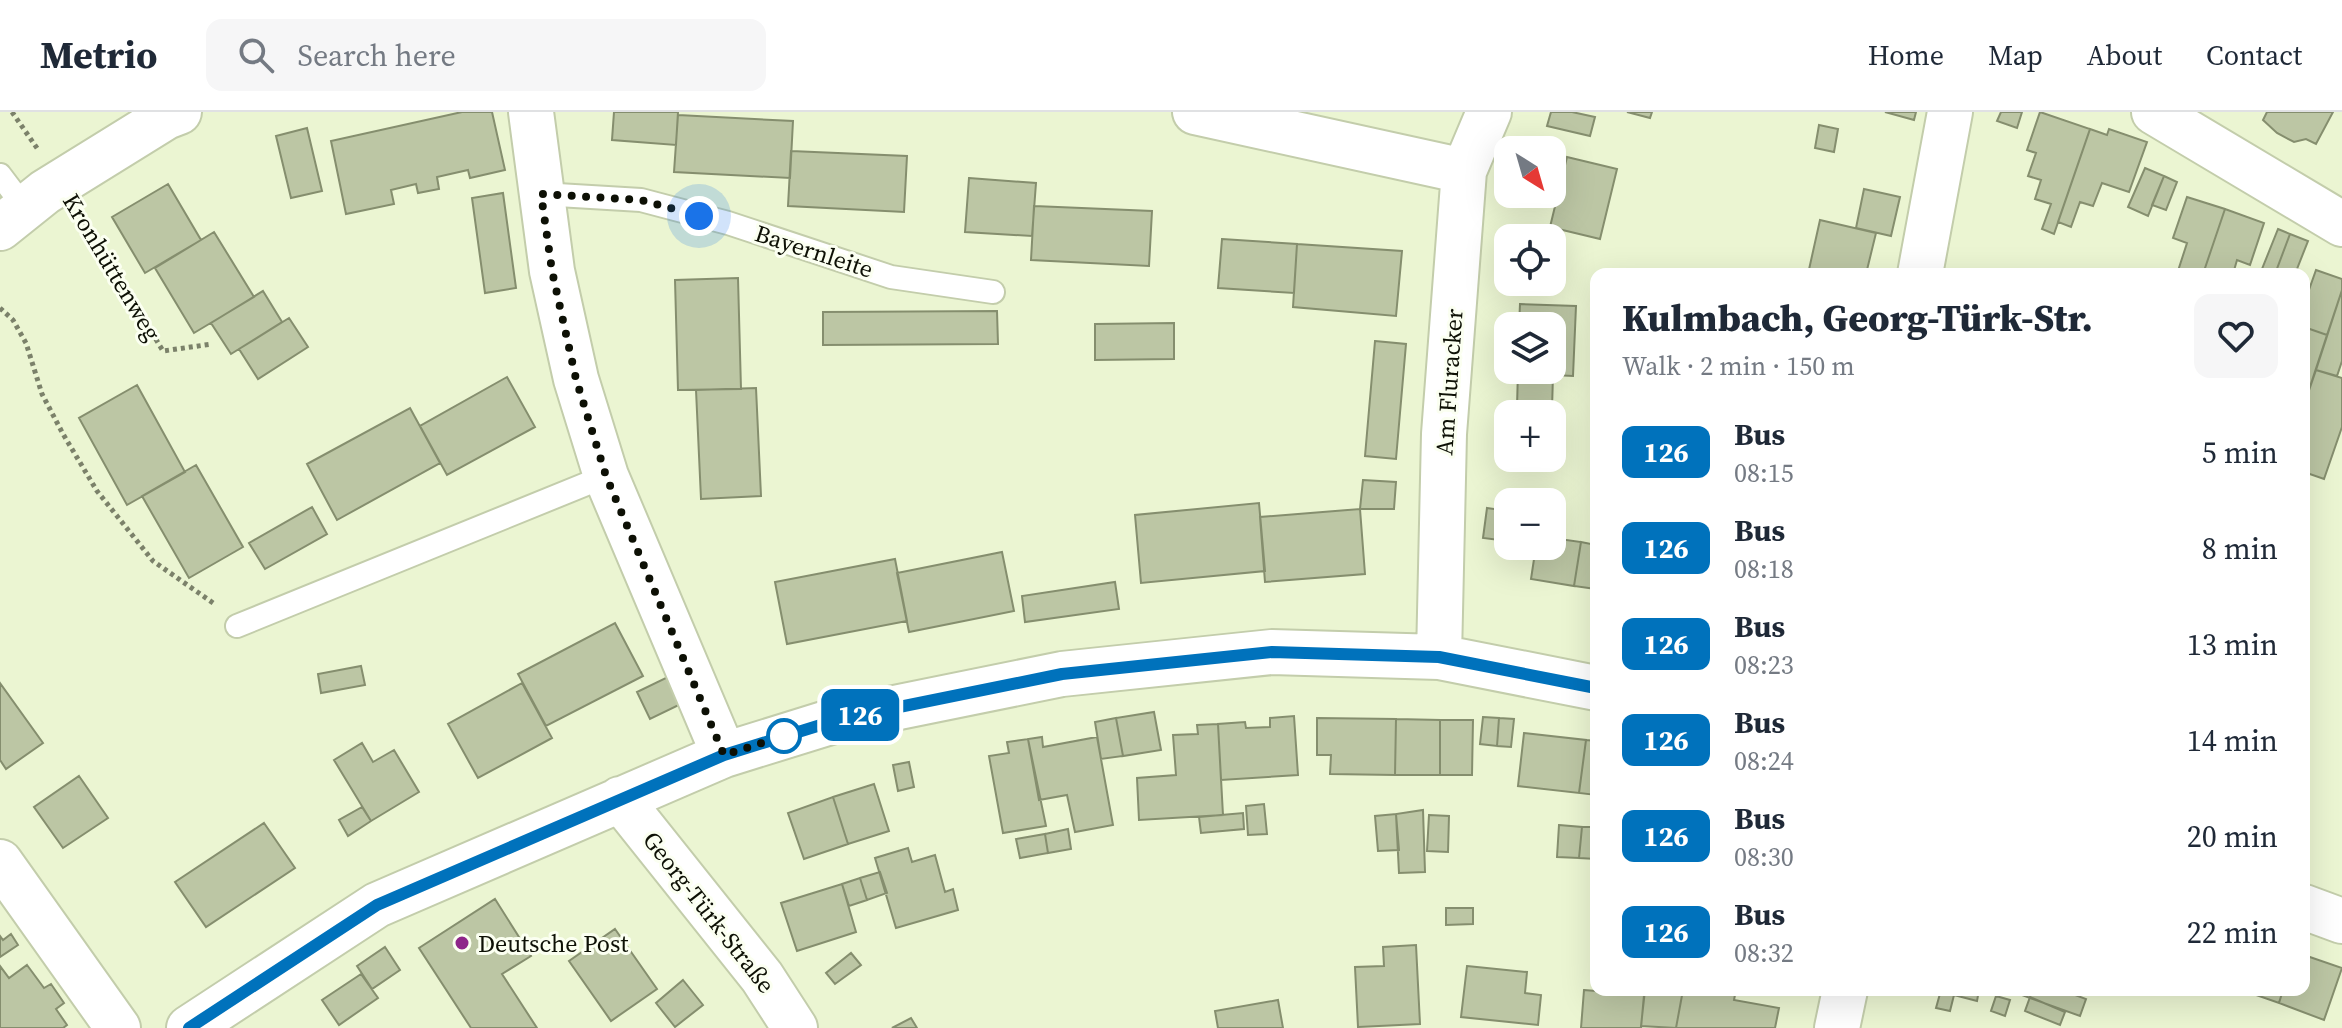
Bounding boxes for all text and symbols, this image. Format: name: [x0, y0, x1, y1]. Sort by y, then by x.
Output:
search box: [206, 19, 766, 91]
text: Metrio: [40, 29, 158, 81]
icon: search: [234, 33, 278, 77]
text: Search here: [298, 35, 456, 76]
text: Home: [1868, 36, 1944, 74]
text: Map: [1988, 36, 2043, 74]
text: About: [2087, 36, 2162, 74]
text: Contact: [2206, 36, 2302, 74]
north arrow: [1494, 136, 1566, 208]
map controls: [1494, 136, 1566, 560]
street label: Kronhüttenweg: [55, 187, 169, 347]
your location: [679, 196, 719, 236]
street label: Bayernleite: [751, 216, 877, 286]
button: locate: [1494, 224, 1566, 296]
text: Kulmbach, Georg-Türk-Str.: [1622, 292, 2093, 344]
button: heart: [2194, 294, 2278, 378]
street label: Am Fluracker: [1427, 308, 1471, 456]
button: layers: [1494, 312, 1566, 384]
text: Walk · 2 min · 150 m: [1622, 348, 1855, 384]
button: +: [1494, 400, 1566, 472]
text: Bus: [1734, 414, 1785, 455]
text: 5 min: [2202, 432, 2278, 473]
text: 126: [1643, 433, 1689, 471]
text: 08:15: [1734, 455, 1794, 491]
button: −: [1494, 488, 1566, 560]
text: Bus: [1734, 510, 1785, 551]
text: 8 min: [2202, 528, 2278, 569]
text: 126: [1643, 529, 1689, 567]
text: 08:18: [1734, 551, 1794, 587]
text: Bus: [1734, 606, 1785, 647]
text: 13 min: [2187, 624, 2278, 665]
text: 126: [1643, 625, 1689, 663]
text: 08:23: [1734, 647, 1794, 683]
line badge: 126: [814, 689, 906, 741]
text: 126: [837, 696, 883, 734]
text: Bus: [1734, 702, 1785, 743]
unlabelled marker: [767, 719, 801, 753]
text: 14 min: [2187, 720, 2278, 761]
text: 126: [1643, 721, 1689, 759]
text: 08:24: [1734, 743, 1794, 779]
text: Bus: [1734, 798, 1785, 839]
text: 20 min: [2187, 816, 2278, 857]
text: 126: [1643, 817, 1689, 855]
street label: Georg-Türk-Straße: [635, 824, 783, 1000]
text: 08:30: [1734, 839, 1794, 875]
text: Bus: [1734, 894, 1785, 935]
text: 22 min: [2187, 912, 2278, 953]
text: 126: [1643, 913, 1689, 951]
place label: Deutsche Post: [478, 927, 628, 960]
marker: Deutsche Post: [453, 934, 471, 952]
text: 08:32: [1734, 935, 1794, 971]

